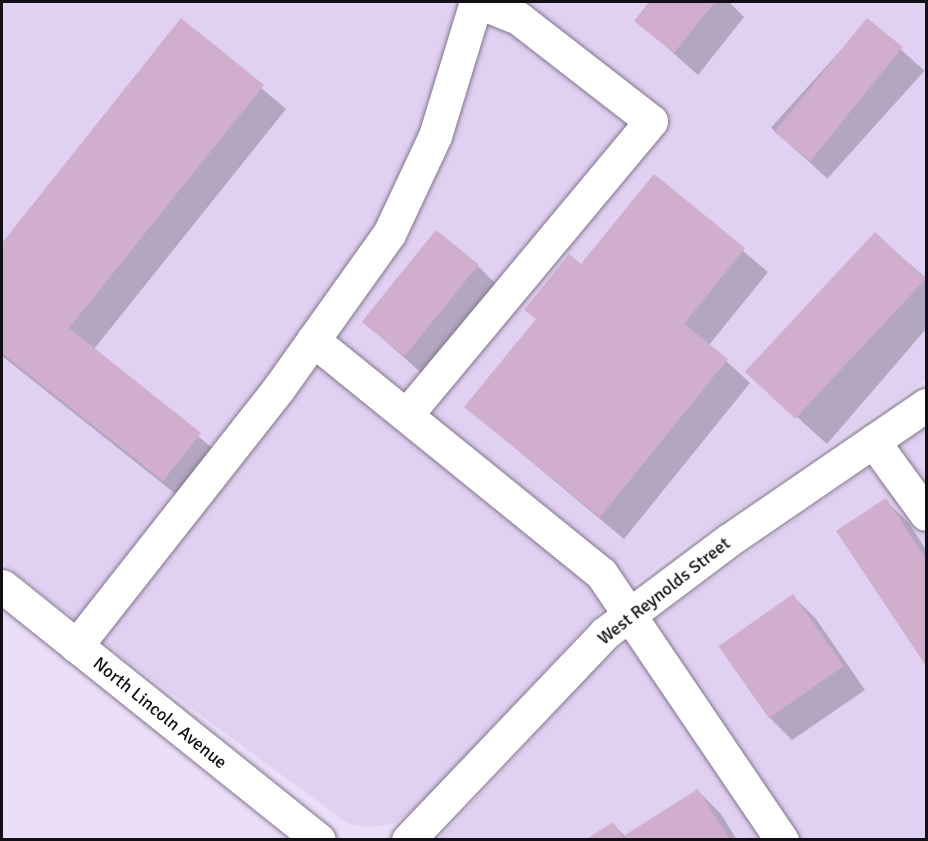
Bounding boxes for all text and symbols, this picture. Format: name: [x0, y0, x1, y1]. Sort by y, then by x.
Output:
street label: West Reynolds Street: [593, 533, 735, 649]
street label: North Lincoln Avenue: [89, 653, 231, 773]

